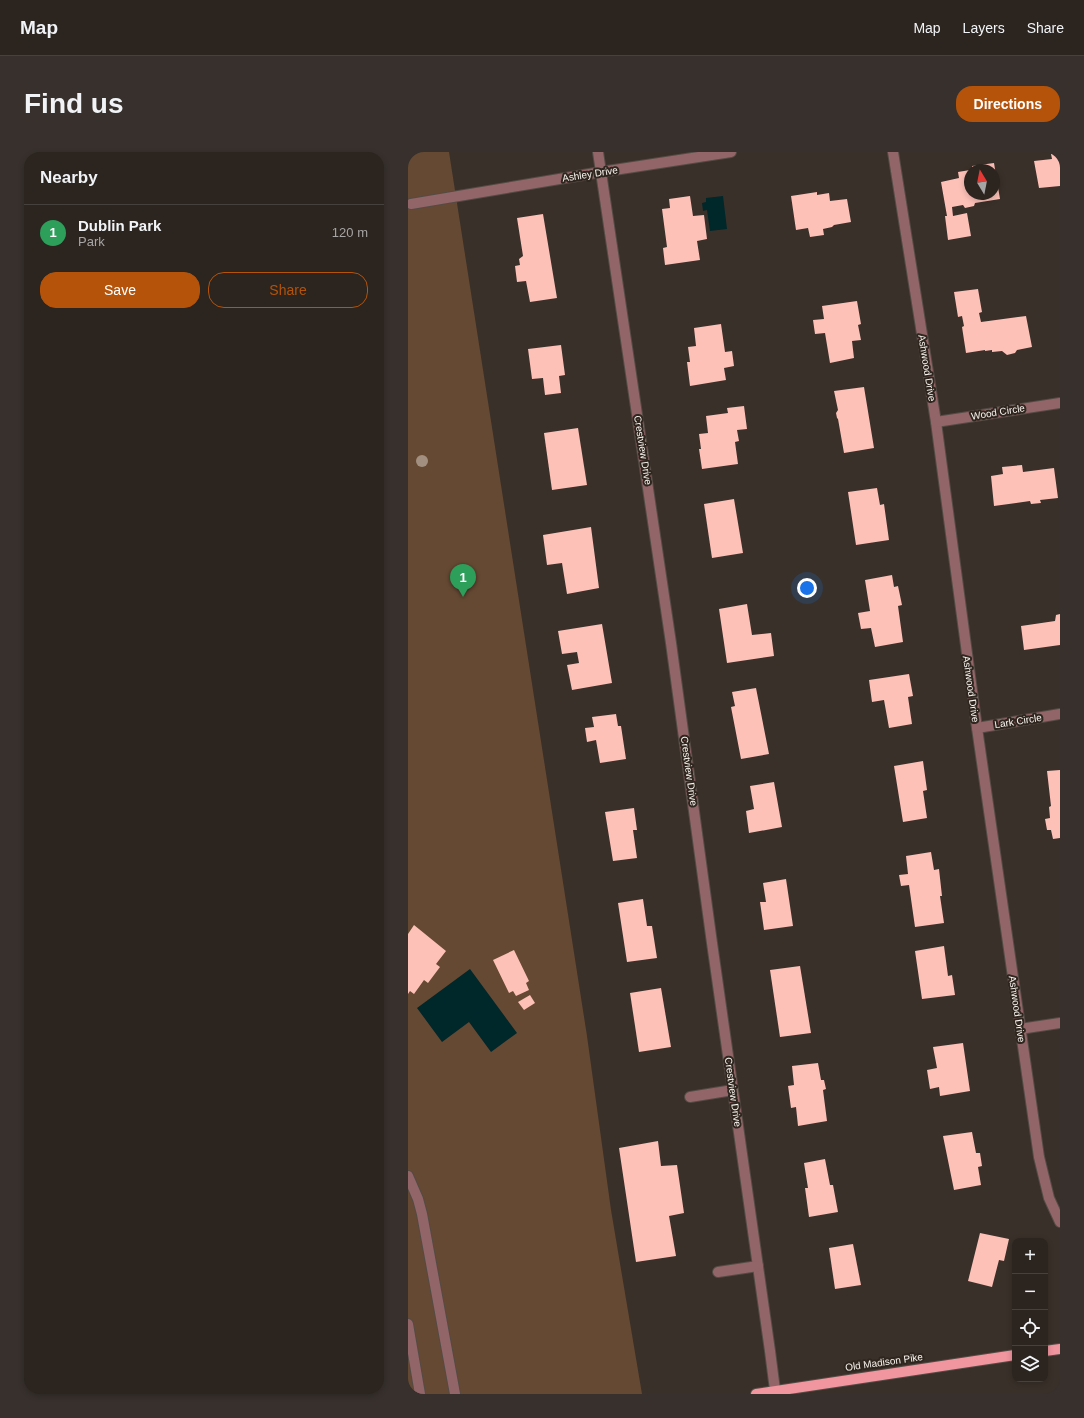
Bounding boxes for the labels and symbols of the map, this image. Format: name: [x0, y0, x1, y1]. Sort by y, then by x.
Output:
street label: Ashley Drive: [561, 164, 619, 184]
north arrow: [964, 164, 1000, 200]
street label: Ashwood Drive: [916, 334, 938, 402]
street label: Wood Circle: [970, 402, 1026, 422]
street label: Crestview Drive: [632, 415, 654, 486]
pin: 1: [450, 564, 476, 597]
your location: [797, 578, 817, 598]
street label: Ashwood Drive: [961, 655, 981, 723]
street label: Lark Circle: [994, 712, 1043, 730]
street label: Crestview Drive: [679, 736, 699, 807]
street label: Ashwood Drive: [1007, 975, 1027, 1043]
street label: Crestview Drive: [723, 1057, 743, 1128]
street label: Old Madison Pike: [844, 1351, 924, 1373]

